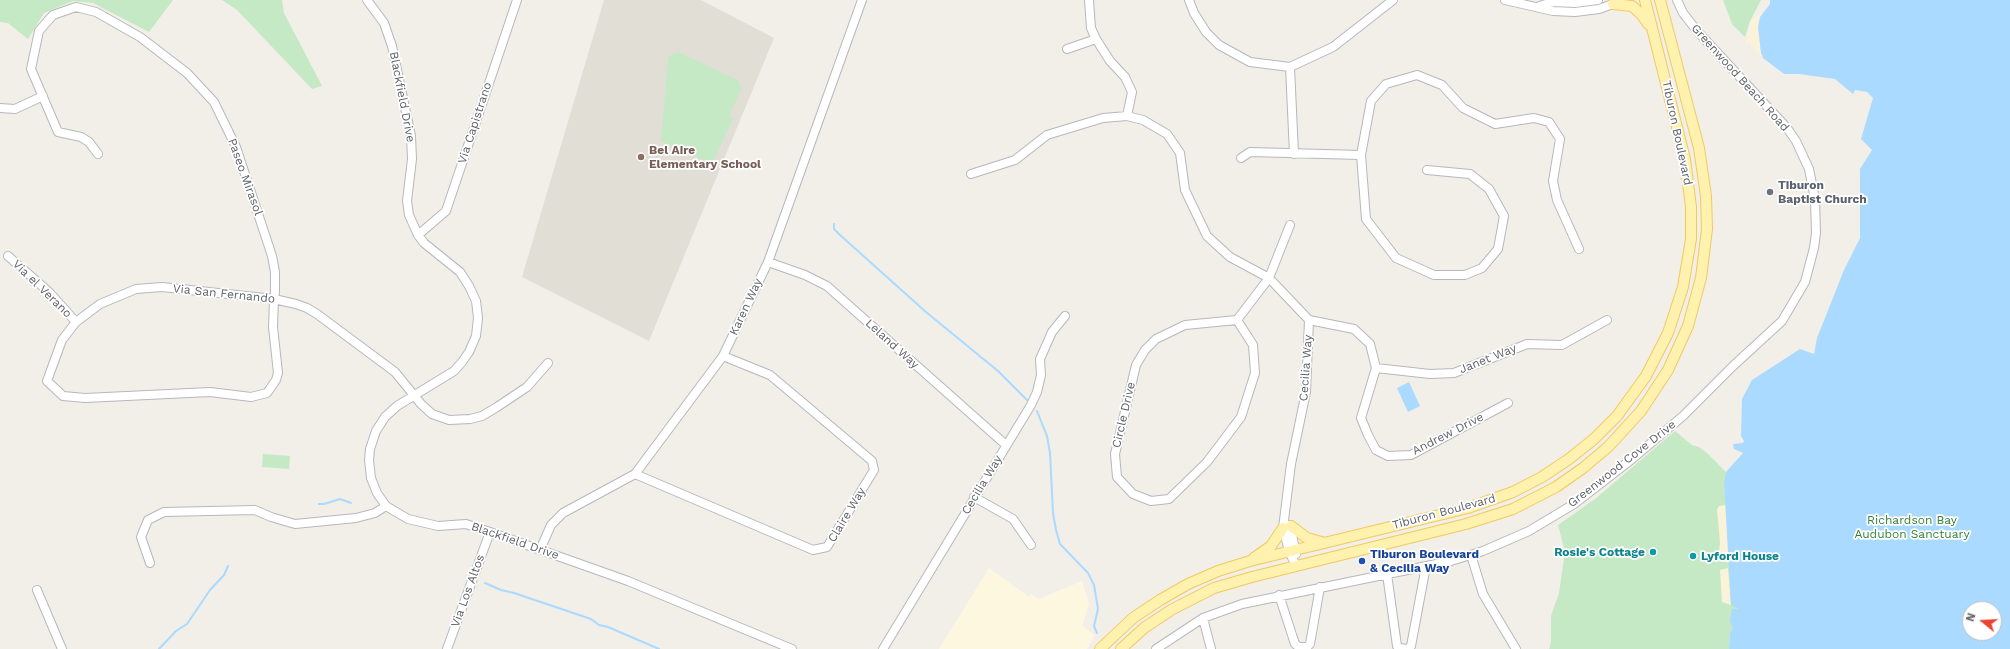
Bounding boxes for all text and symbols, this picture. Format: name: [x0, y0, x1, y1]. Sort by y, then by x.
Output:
street label: Greenwood Beach Road: [1688, 21, 1792, 135]
street label: Blackfield Drive: [386, 51, 418, 143]
street label: Tiburon Boulevard: [1659, 79, 1695, 187]
street label: Via Capistrano: [455, 80, 495, 166]
street label: Paseo Mirasol: [224, 137, 266, 217]
place label: Bel Aire Elementary School: [649, 143, 761, 171]
marker: Bel Aire Elementary School: [636, 152, 646, 162]
place label: Tiburon Baptist Church: [1778, 178, 1867, 206]
marker: Tiburon Baptist Church: [1765, 187, 1775, 197]
street label: Via el Verano: [9, 257, 75, 321]
street label: Karen Way: [727, 276, 765, 338]
street label: Via San Fernando: [172, 281, 276, 307]
street label: Leland Way: [862, 316, 922, 372]
street label: Cecilia Way: [1296, 334, 1316, 402]
street label: Janet Way: [1457, 341, 1519, 377]
street label: Circle Drive: [1109, 381, 1139, 449]
street label: Andrew Drive: [1410, 410, 1486, 458]
street label: Greenwood Cove Drive: [1565, 417, 1679, 511]
street label: Cecilia Way: [959, 453, 1005, 517]
street label: Claire Way: [825, 485, 869, 545]
street label: Tiburon Boulevard: [1391, 491, 1497, 533]
park label: Richardson Bay Audubon Sanctuary: [1854, 513, 1970, 541]
street label: Blackfield Drive: [469, 519, 561, 563]
place label: Rosie's Cottage: [1554, 545, 1645, 559]
place label: Tiburon Boulevard & Cecilia Way: [1370, 547, 1479, 575]
marker: Rosie's Cottage: [1648, 547, 1658, 557]
place label: Lyford House: [1701, 549, 1779, 563]
marker: Lyford House: [1688, 551, 1698, 561]
street label: Via Los Altos: [448, 553, 488, 629]
marker: Tiburon Boulevard & Cecilia Way: [1357, 556, 1367, 566]
north arrow: [1962, 601, 2002, 641]
text: N: [1964, 612, 1979, 623]

